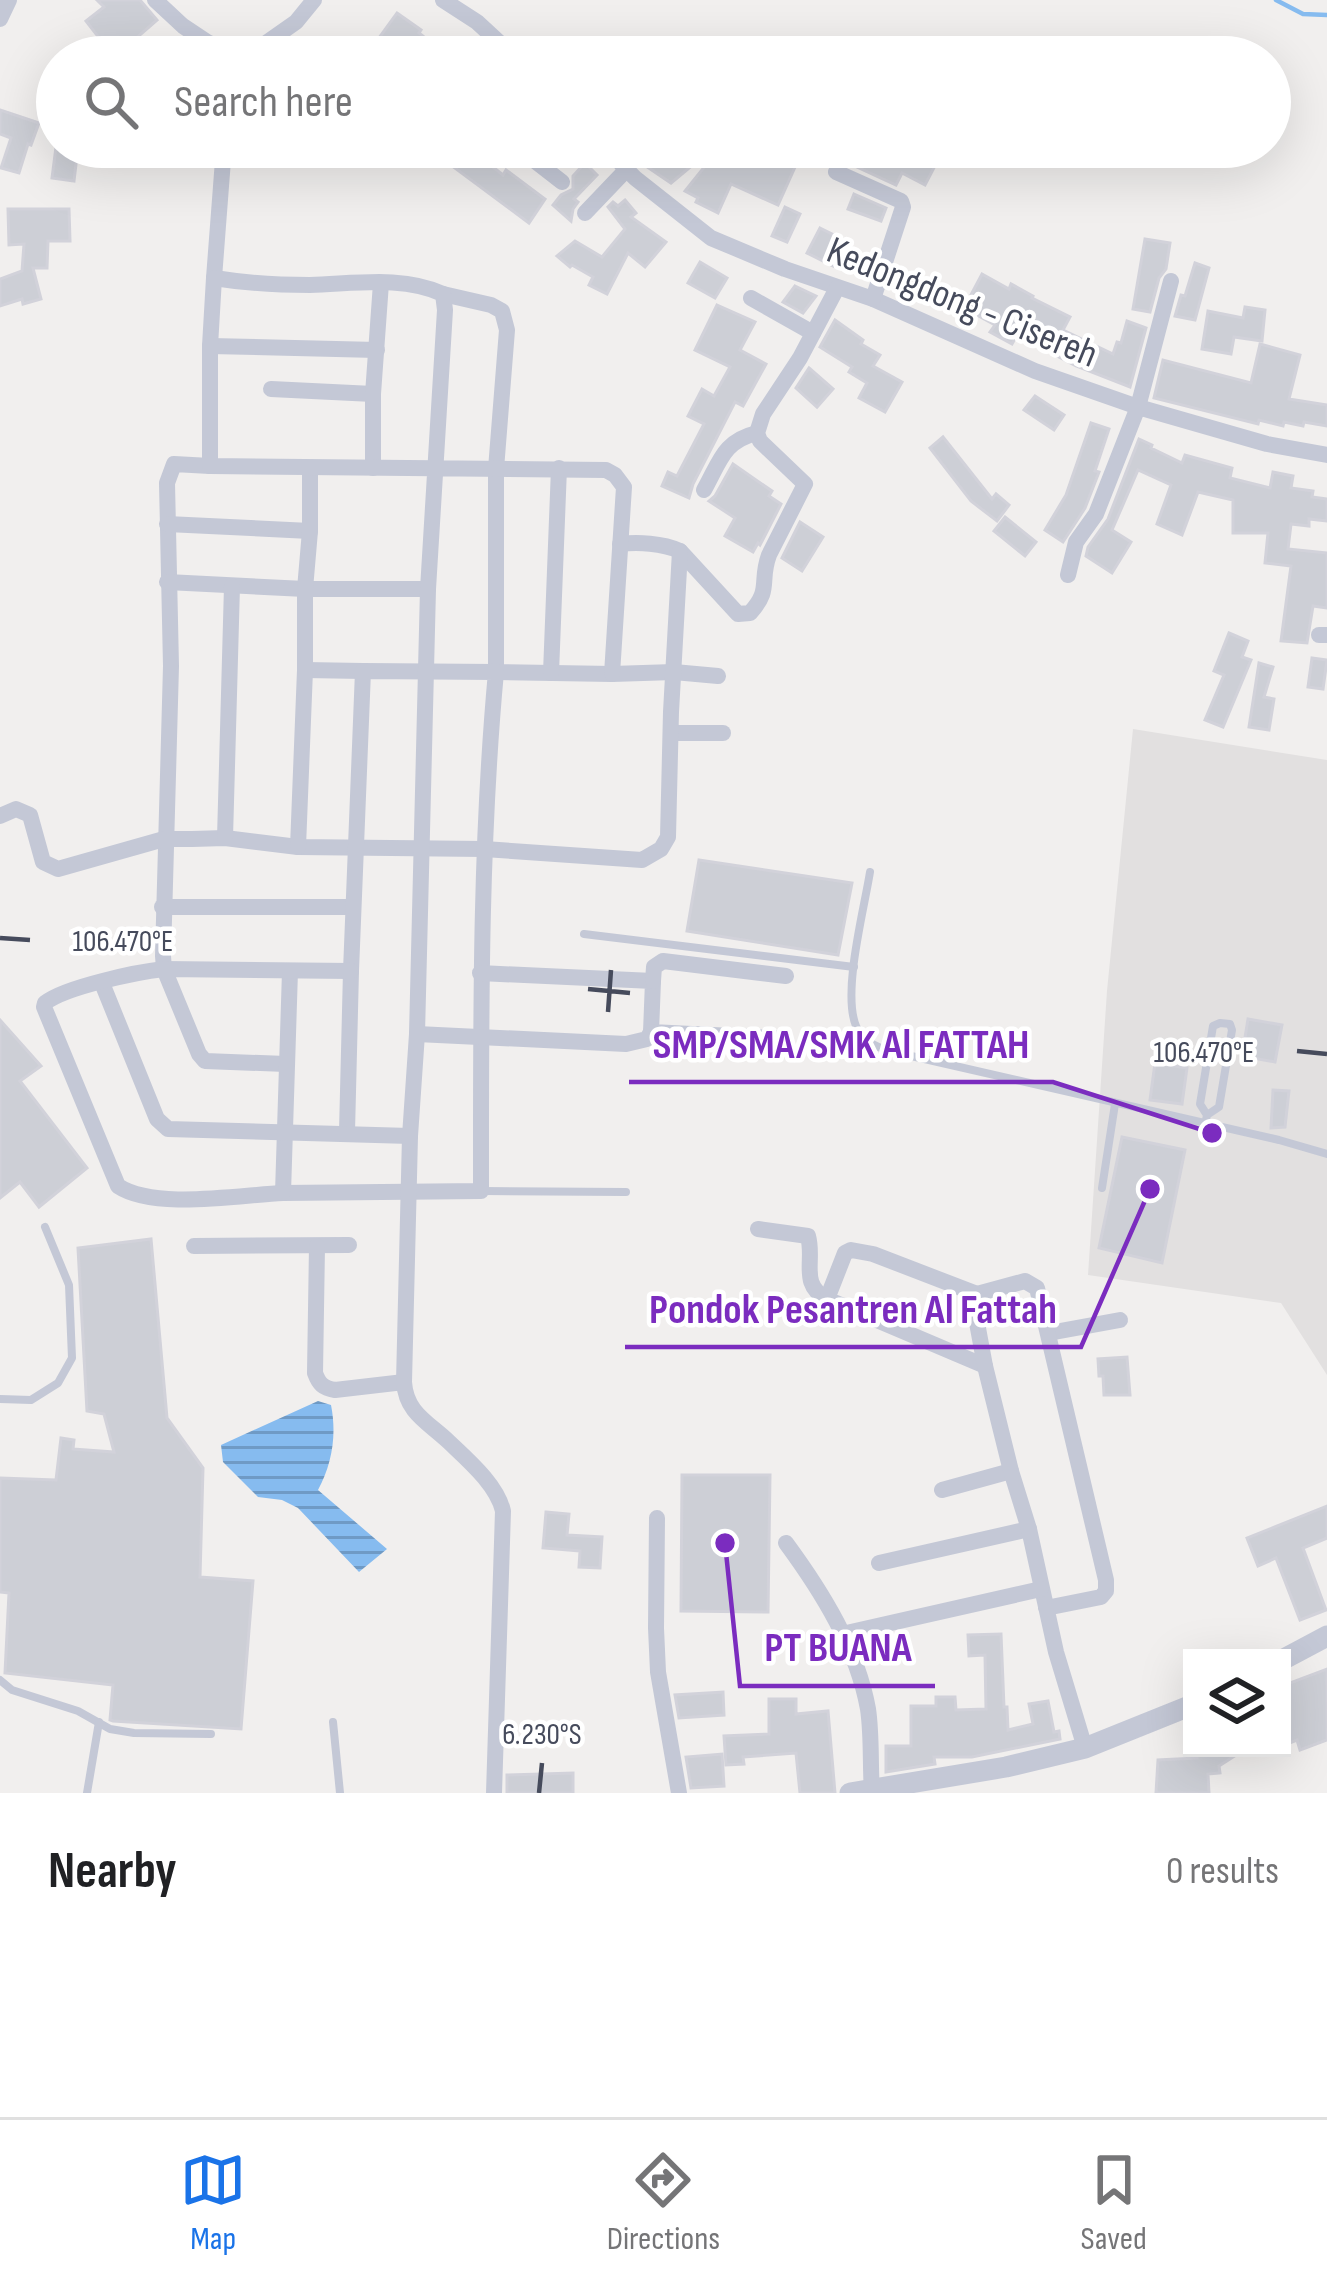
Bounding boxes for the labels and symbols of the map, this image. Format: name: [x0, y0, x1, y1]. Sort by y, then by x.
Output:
street label: Kedongdong - Cisereh: [820, 227, 1104, 379]
text: 106.470°E: [73, 924, 173, 960]
callout: SMP/SMA/SMK Al FATTAH: [629, 1004, 1053, 1082]
text: SMP/SMA/SMK Al FATTAH: [653, 1020, 1029, 1071]
text: 106.470°E: [1154, 1035, 1254, 1071]
callout: Pondok Pesantren Al Fattah: [625, 1269, 1081, 1347]
text: Pondok Pesantren Al Fattah: [649, 1285, 1057, 1336]
callout: PT BUANA: [740, 1608, 935, 1686]
text: PT BUANA: [764, 1623, 913, 1674]
text: 6.230°S: [502, 1717, 582, 1753]

